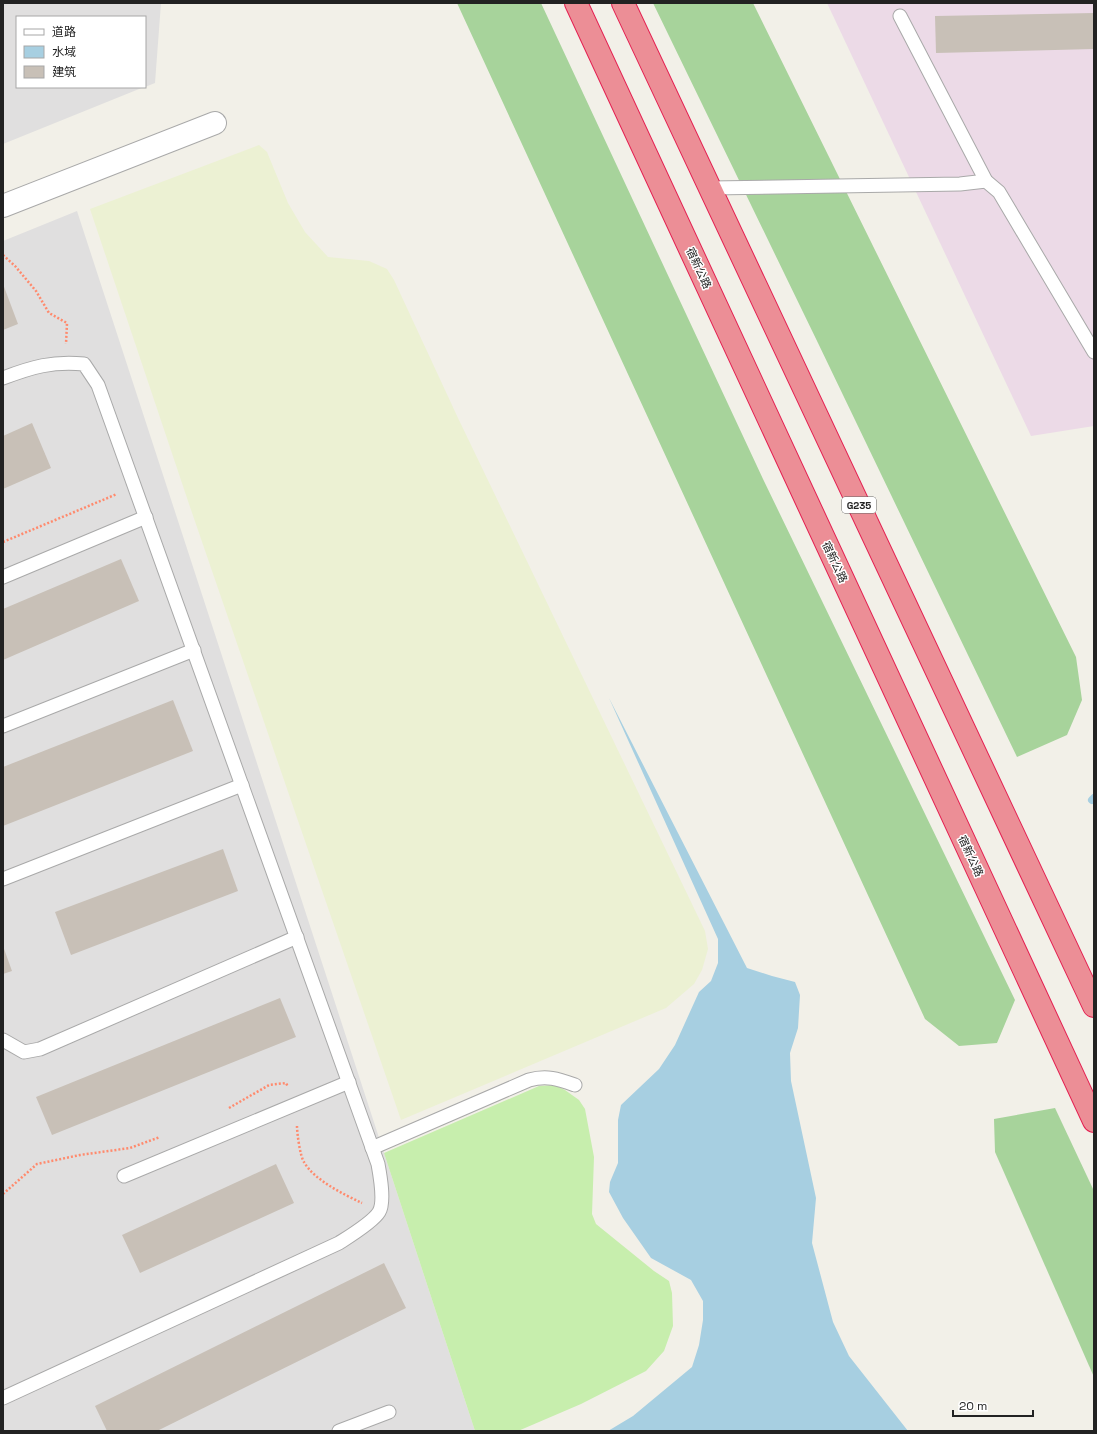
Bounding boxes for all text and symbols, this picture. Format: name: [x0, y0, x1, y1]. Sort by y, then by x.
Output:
legend: [16, 16, 146, 88]
text: 道路: [52, 24, 76, 40]
text: 水域: [52, 44, 76, 60]
text: 建筑: [52, 64, 76, 80]
street label: 宿新公路: [683, 245, 715, 291]
road number: G235: [842, 497, 876, 513]
street label: 宿新公路: [819, 539, 851, 585]
street label: 宿新公路: [955, 833, 987, 879]
scale bar: [953, 1392, 1033, 1418]
text: 20 m: [959, 1398, 987, 1414]

